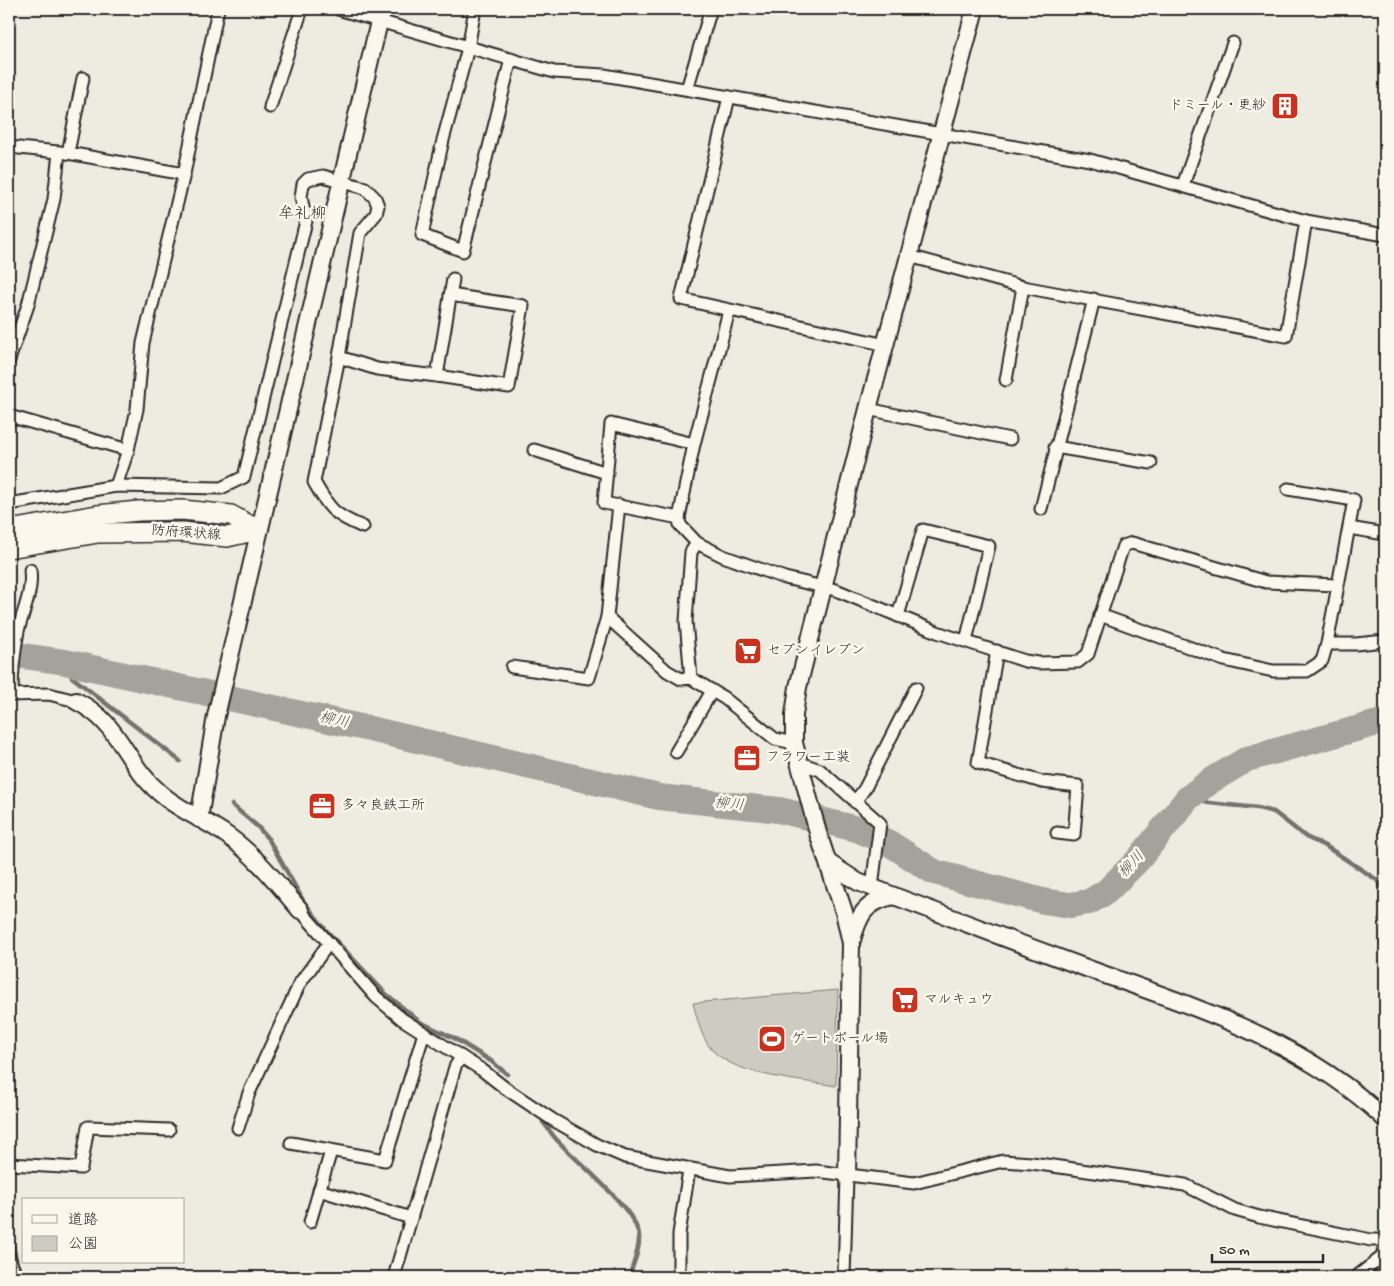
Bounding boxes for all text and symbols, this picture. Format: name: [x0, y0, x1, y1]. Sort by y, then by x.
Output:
building icon: ドミール・更紗: [1270, 91, 1300, 121]
place label: ドミール・更紗: [1169, 98, 1266, 115]
district label: 牟礼柳: [278, 204, 326, 225]
street label: 防府環状線: [150, 523, 222, 545]
supermarket icon: セブンイレブン: [733, 636, 763, 666]
place label: セブンイレブン: [767, 643, 865, 660]
water label: 柳川: [317, 709, 351, 733]
office icon: フラワー工装: [732, 743, 762, 773]
place label: フラワー工装: [766, 750, 850, 767]
office icon: 多々良鉄工所: [307, 791, 337, 821]
water label: 柳川: [713, 794, 745, 816]
place label: 多々良鉄工所: [341, 798, 425, 815]
water label: 柳川: [1115, 848, 1149, 882]
supermarket icon: マルキュウ: [890, 985, 920, 1015]
place label: マルキュウ: [924, 992, 994, 1009]
sports icon: ゲートボール場: [757, 1024, 787, 1054]
place label: ゲートボール場: [791, 1031, 888, 1048]
legend: [22, 1198, 185, 1264]
text: 道路: [68, 1212, 98, 1230]
scale bar: [1212, 1231, 1323, 1263]
text: 公園: [68, 1236, 98, 1254]
text: 50 m: [1219, 1242, 1250, 1260]

